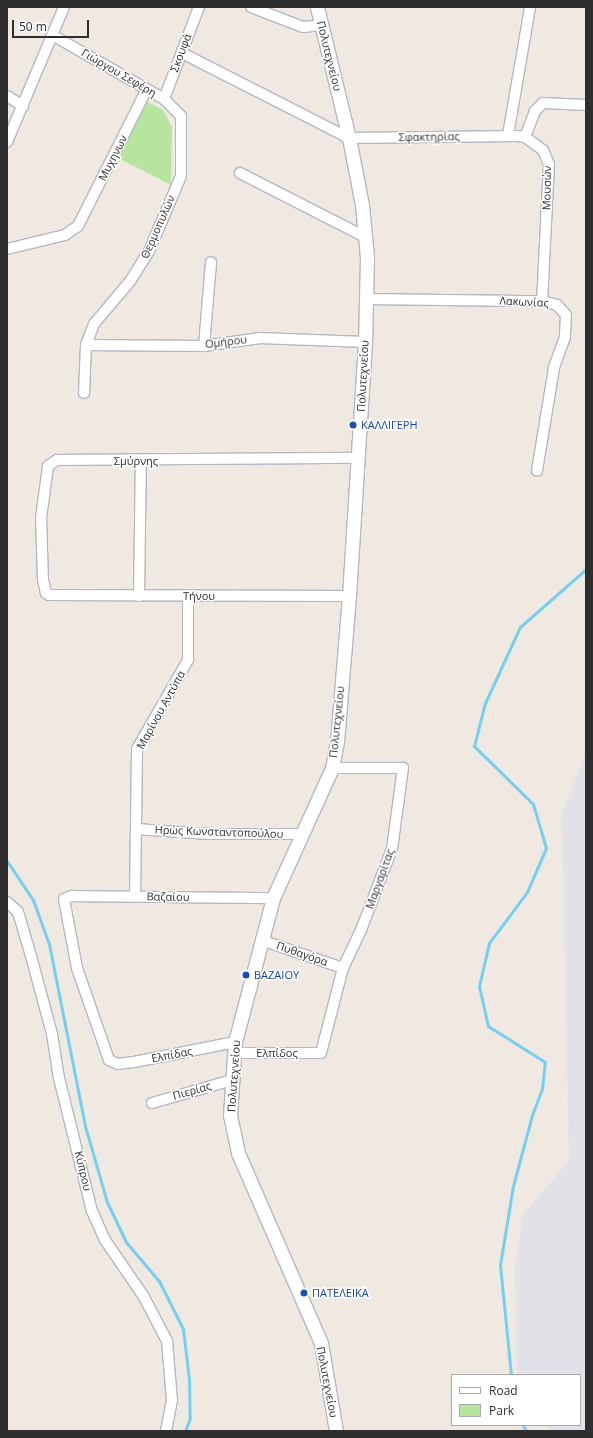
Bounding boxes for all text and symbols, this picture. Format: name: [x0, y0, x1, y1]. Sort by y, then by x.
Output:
scale bar: [14, 12, 91, 38]
text: 50 m: [19, 18, 47, 35]
street label: Πολυτεχνείου: [314, 20, 344, 92]
street label: Σκουφά: [168, 32, 194, 74]
street label: Γιώργου Σεφέρη: [79, 46, 159, 100]
street label: Σφακτηρίας: [398, 130, 460, 144]
street label: Μυχηνων: [96, 133, 130, 183]
street label: Μουσών: [540, 166, 554, 210]
street label: Θερμοπυλών: [138, 193, 178, 261]
street label: Λακωνίας: [499, 294, 549, 310]
street label: Ομήρου: [204, 333, 248, 351]
street label: Πολυτεχνείου: [355, 340, 371, 412]
place label: ΚΑΛΛΙΓΕΡΗ: [361, 418, 418, 432]
marker: ΚΑΛΛΙΓΕΡΗ: [348, 420, 358, 430]
street label: Σμύρνης: [114, 454, 158, 468]
street label: Τήνου: [183, 589, 215, 603]
street label: Μαρίνου Αντύπα: [134, 668, 188, 752]
street label: Πολυτεχνείου: [327, 686, 347, 758]
street label: Ηρώς Κωνσταντοπούλου: [154, 823, 284, 841]
street label: Μαργαρίτας: [363, 847, 397, 911]
street label: Βαζαίου: [146, 890, 190, 904]
street label: Πυθαγόρα: [275, 939, 329, 969]
place label: ΒΑΖΑΙΟΥ: [254, 968, 299, 982]
marker: ΒΑΖΑΙΟΥ: [241, 970, 251, 980]
street label: Πολυτεχνείου: [225, 1040, 243, 1112]
street label: Ελπίδας: [150, 1045, 194, 1065]
street label: Ελπίδος: [256, 1046, 298, 1060]
street label: Πιερίας: [171, 1079, 213, 1103]
street label: Κύπρου: [72, 1150, 94, 1192]
place label: ΠΑΤΕΛΕΙΚΑ: [312, 1286, 369, 1300]
marker: ΠΑΤΕΛΕΙΚΑ: [299, 1288, 309, 1298]
street label: Πολυτεχνείου: [314, 1345, 340, 1419]
legend: [451, 1374, 581, 1426]
text: Road: [489, 1382, 518, 1399]
text: Park: [489, 1402, 514, 1419]

